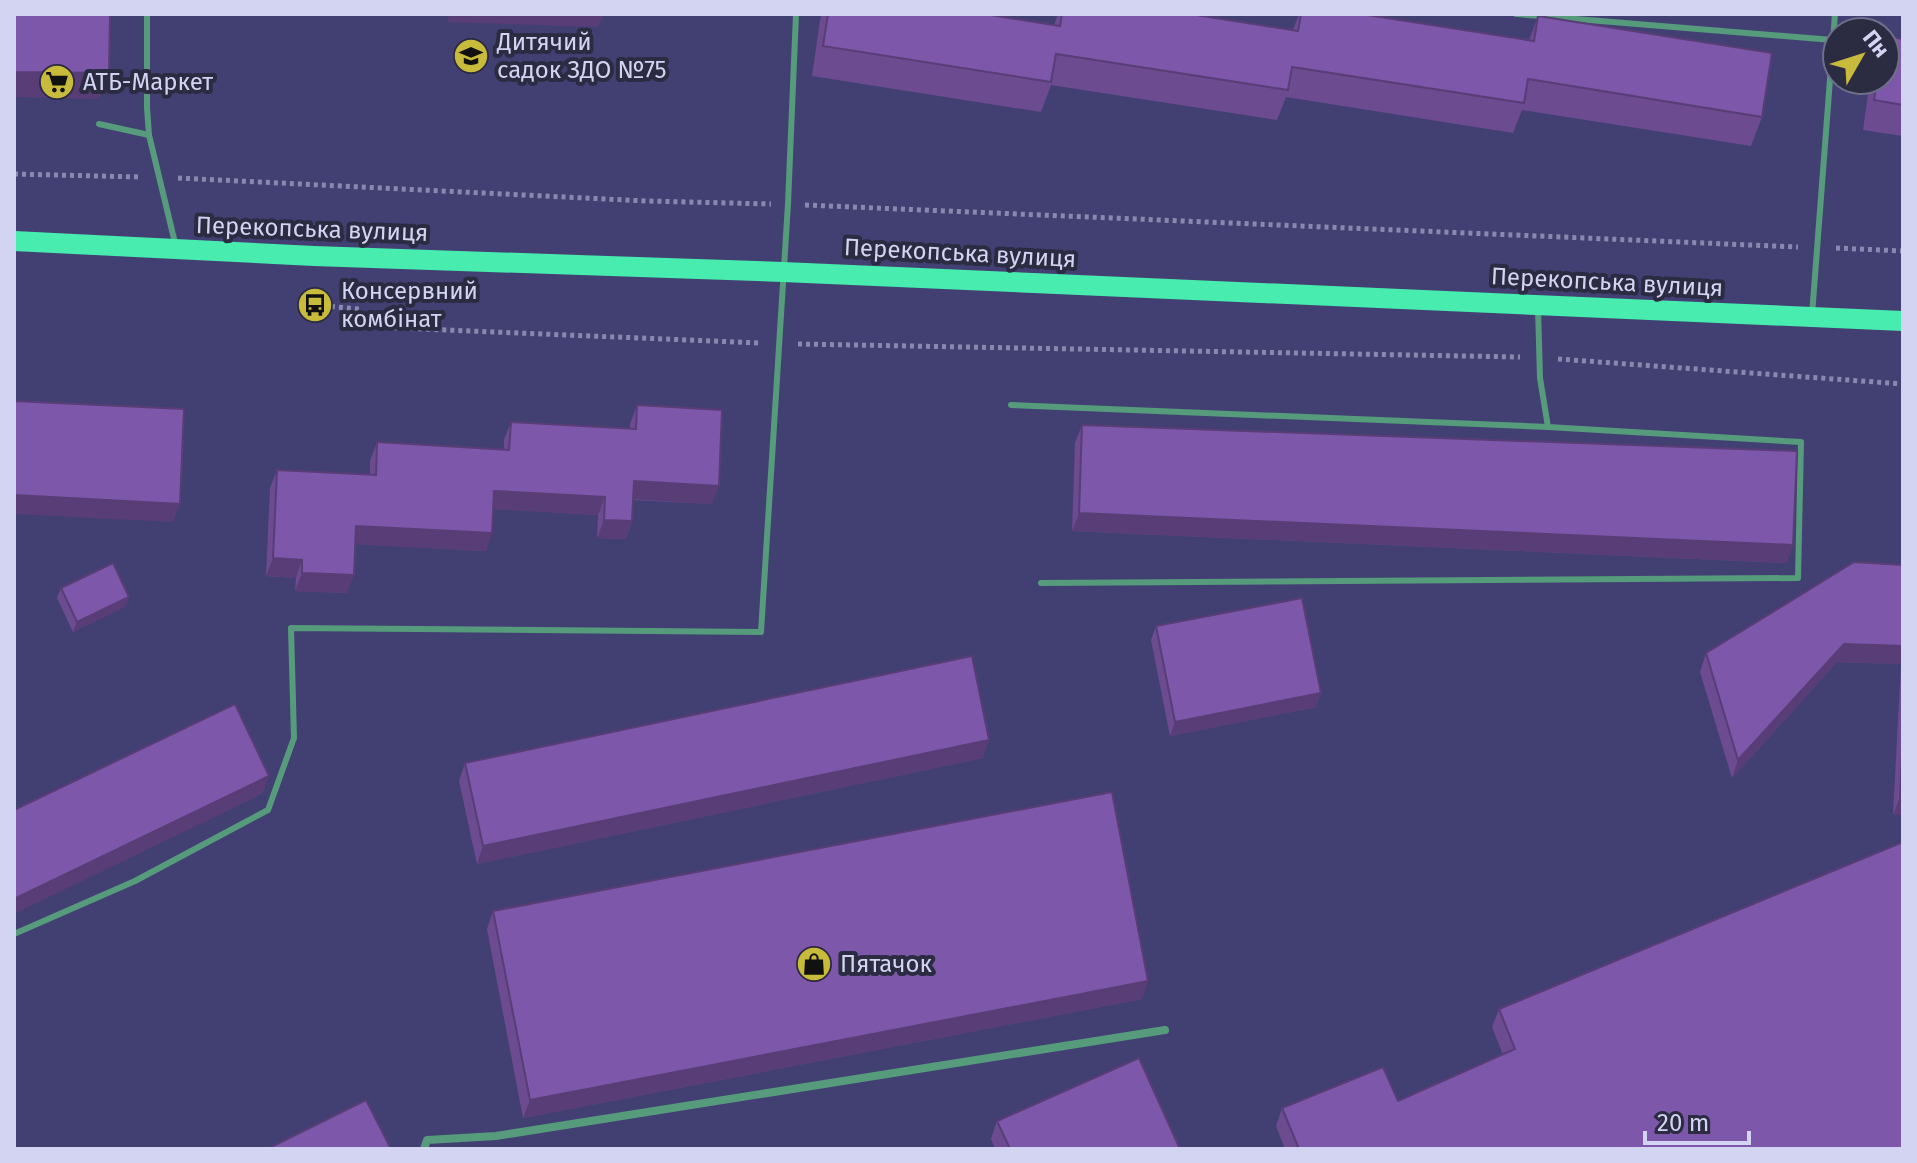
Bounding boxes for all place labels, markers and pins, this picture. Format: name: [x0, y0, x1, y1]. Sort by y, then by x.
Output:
place label: Дитячий садок ЗДО №75: [496, 28, 667, 84]
school or university icon: Дитячий садок ЗДО №75: [452, 37, 490, 75]
supermarket icon: АТБ-Маркет: [38, 63, 76, 101]
place label: АТБ-Маркет: [83, 68, 213, 96]
place label: Консервний комбінат: [341, 277, 478, 333]
bus stop icon: Консервний комбінат: [296, 286, 334, 324]
shop icon: Пятачок: [795, 945, 833, 983]
place label: Пятачок: [840, 950, 933, 978]

